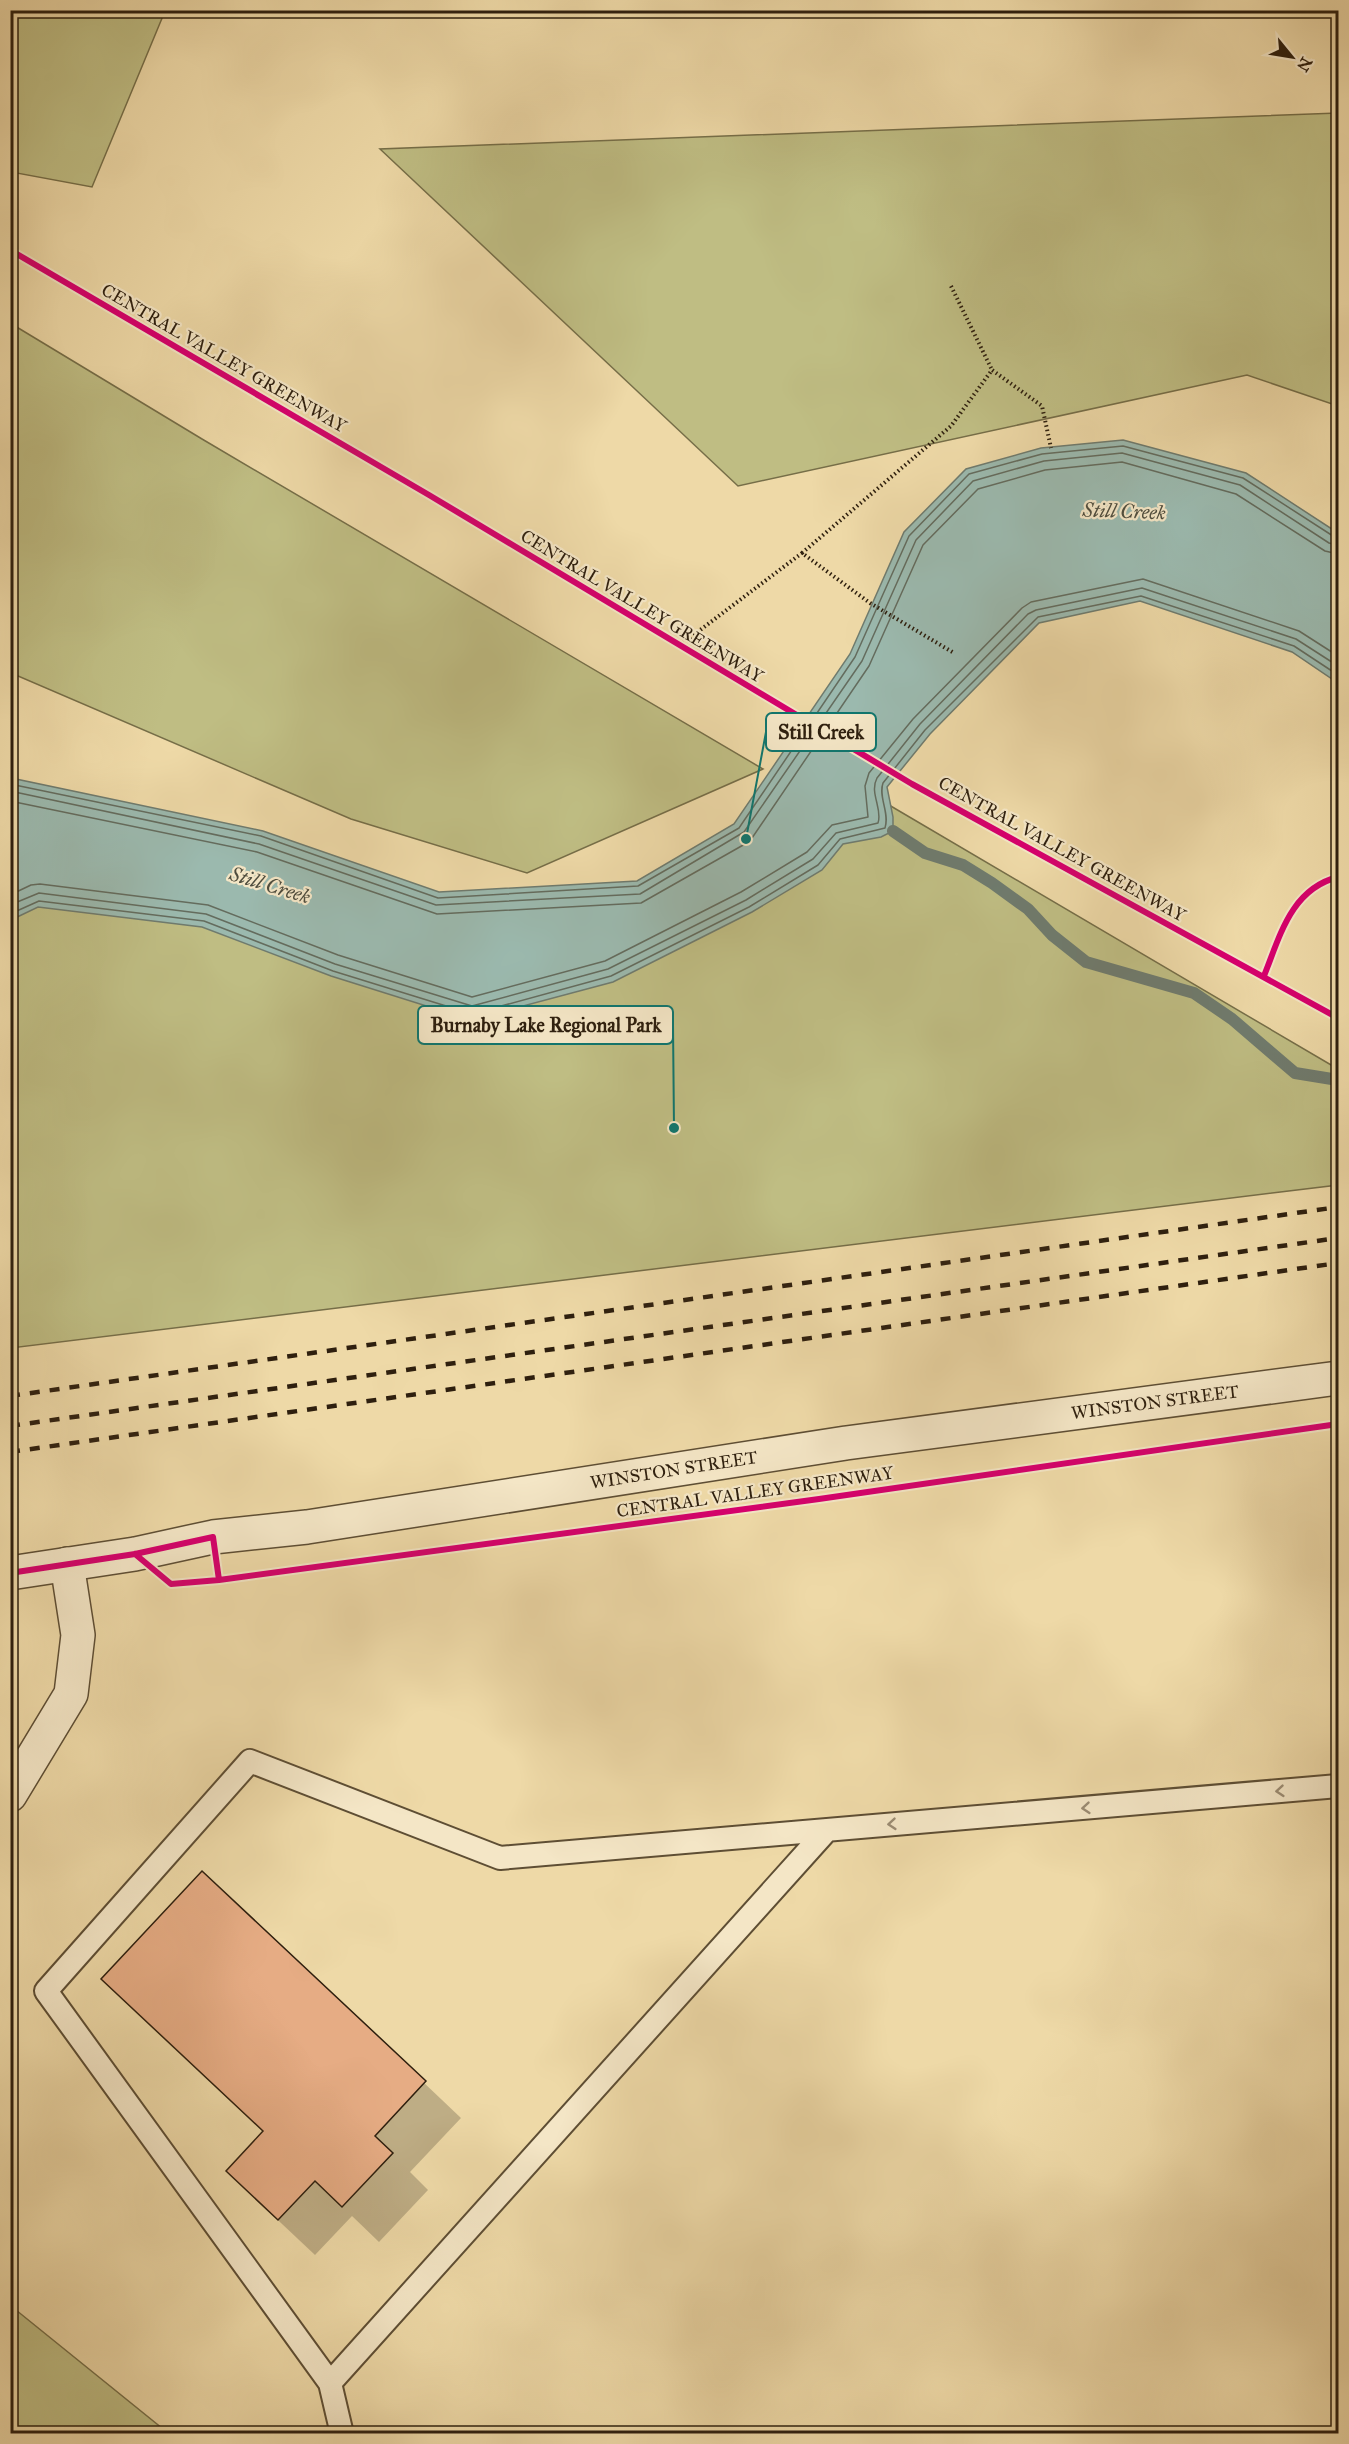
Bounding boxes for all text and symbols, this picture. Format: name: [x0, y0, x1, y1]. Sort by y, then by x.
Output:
north arrow: [1262, 27, 1322, 87]
text: N: [1293, 54, 1316, 75]
street label: CENTRAL VALLEY GREENWAY: [98, 279, 351, 438]
water label: Still Creek: [1081, 498, 1166, 524]
street label: CENTRAL VALLEY GREENWAY: [517, 525, 768, 688]
callout: Still Creek: [766, 713, 876, 751]
text: Still Creek: [778, 720, 865, 744]
street label: CENTRAL VALLEY GREENWAY: [935, 772, 1190, 927]
water label: Still Creek: [226, 861, 313, 909]
callout: Burnaby Lake Regional Park: [418, 1006, 673, 1044]
text: Burnaby Lake Regional Park: [430, 1013, 662, 1038]
street label: WINSTON STREET: [1070, 1380, 1240, 1424]
street label: WINSTON STREET: [589, 1446, 759, 1494]
street label: CENTRAL VALLEY GREENWAY: [615, 1462, 895, 1522]
one-way arrow: [1276, 1784, 1285, 1797]
one-way arrow: [1081, 1801, 1091, 1814]
one-way arrow: [887, 1818, 896, 1831]

